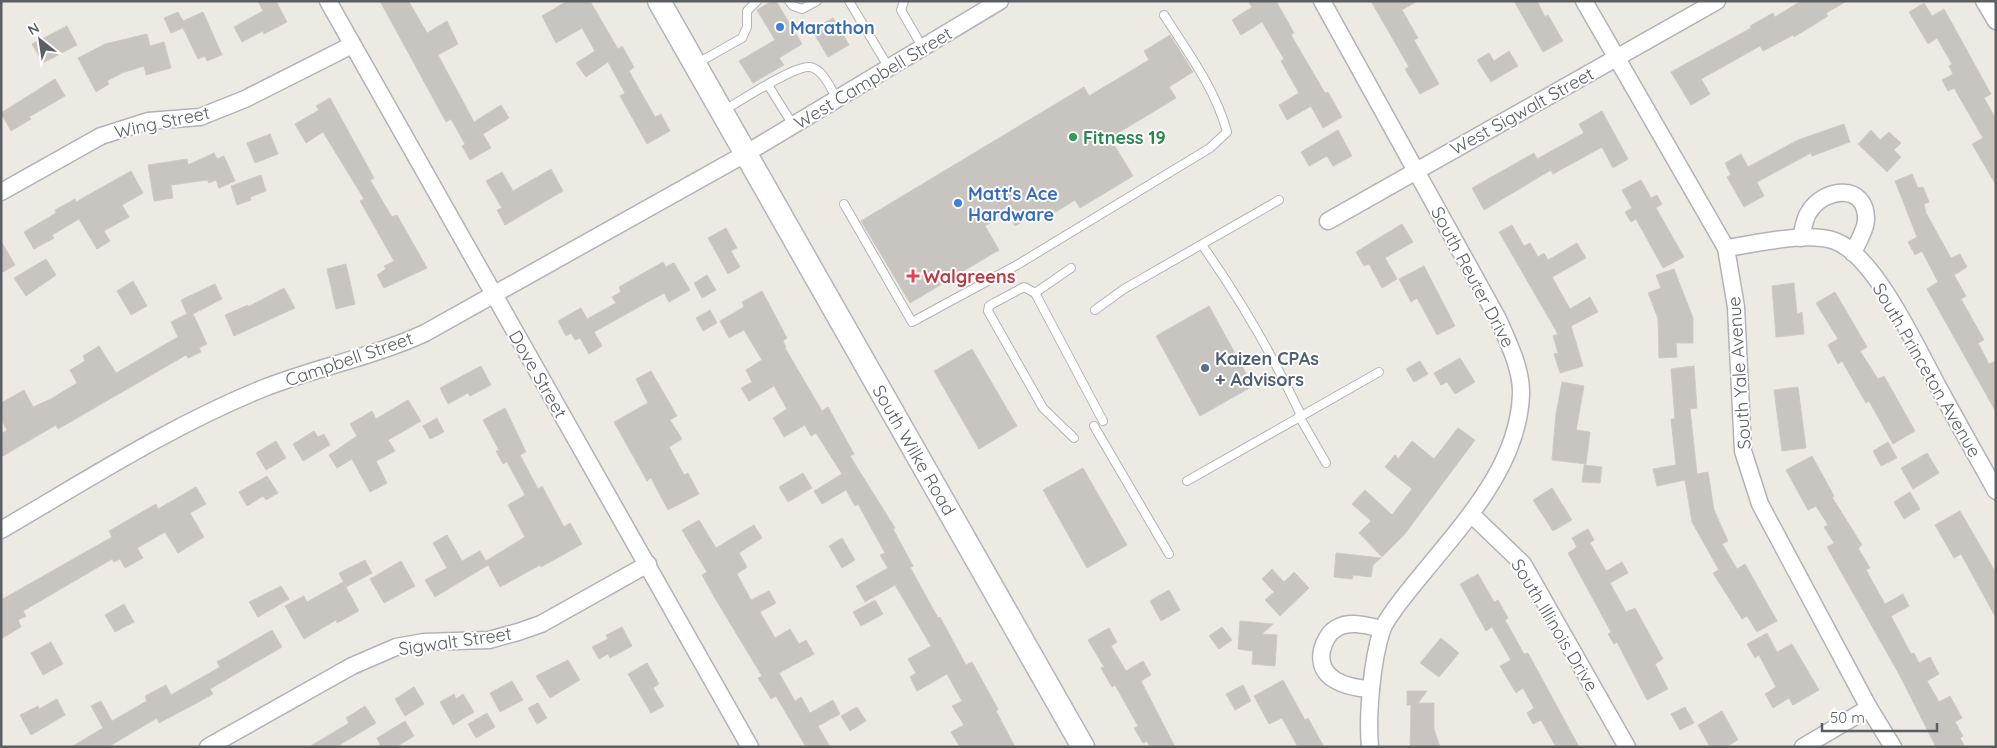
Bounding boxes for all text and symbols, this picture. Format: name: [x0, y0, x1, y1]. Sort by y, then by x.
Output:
north arrow: [15, 15, 65, 65]
place label: Marathon: [790, 16, 875, 39]
text: N: [25, 18, 42, 39]
marker: Marathon: [774, 21, 786, 33]
street label: West Campbell Street: [790, 22, 956, 134]
street label: West Sigwalt Street: [1446, 62, 1598, 160]
street label: Wing Street: [112, 101, 212, 143]
place label: Fitness 19: [1083, 126, 1166, 149]
marker: Fitness 19: [1067, 131, 1079, 143]
place label: Matt's Ace Hardware: [968, 182, 1058, 226]
marker: Matt's Ace Hardware: [952, 197, 964, 209]
street label: South Reuter Drive: [1426, 203, 1520, 351]
place label: Walgreens: [923, 265, 1016, 288]
marker: Walgreens: [907, 270, 919, 282]
street label: South Princeton Avenue: [1868, 279, 1986, 461]
street label: South Yale Avenue: [1722, 296, 1756, 450]
street label: Campbell Street: [282, 326, 416, 392]
street label: Dove Street: [504, 326, 572, 422]
place label: Kaizen CPAs + Advisors: [1215, 347, 1319, 391]
marker: Kaizen CPAs + Advisors: [1199, 362, 1211, 374]
street label: South Wilke Road: [867, 381, 961, 519]
street label: South Illinois Drive: [1506, 554, 1604, 696]
street label: Sigwalt Street: [397, 622, 513, 660]
scale bar: [1822, 700, 1937, 732]
text: 50 m: [1830, 708, 1865, 727]

